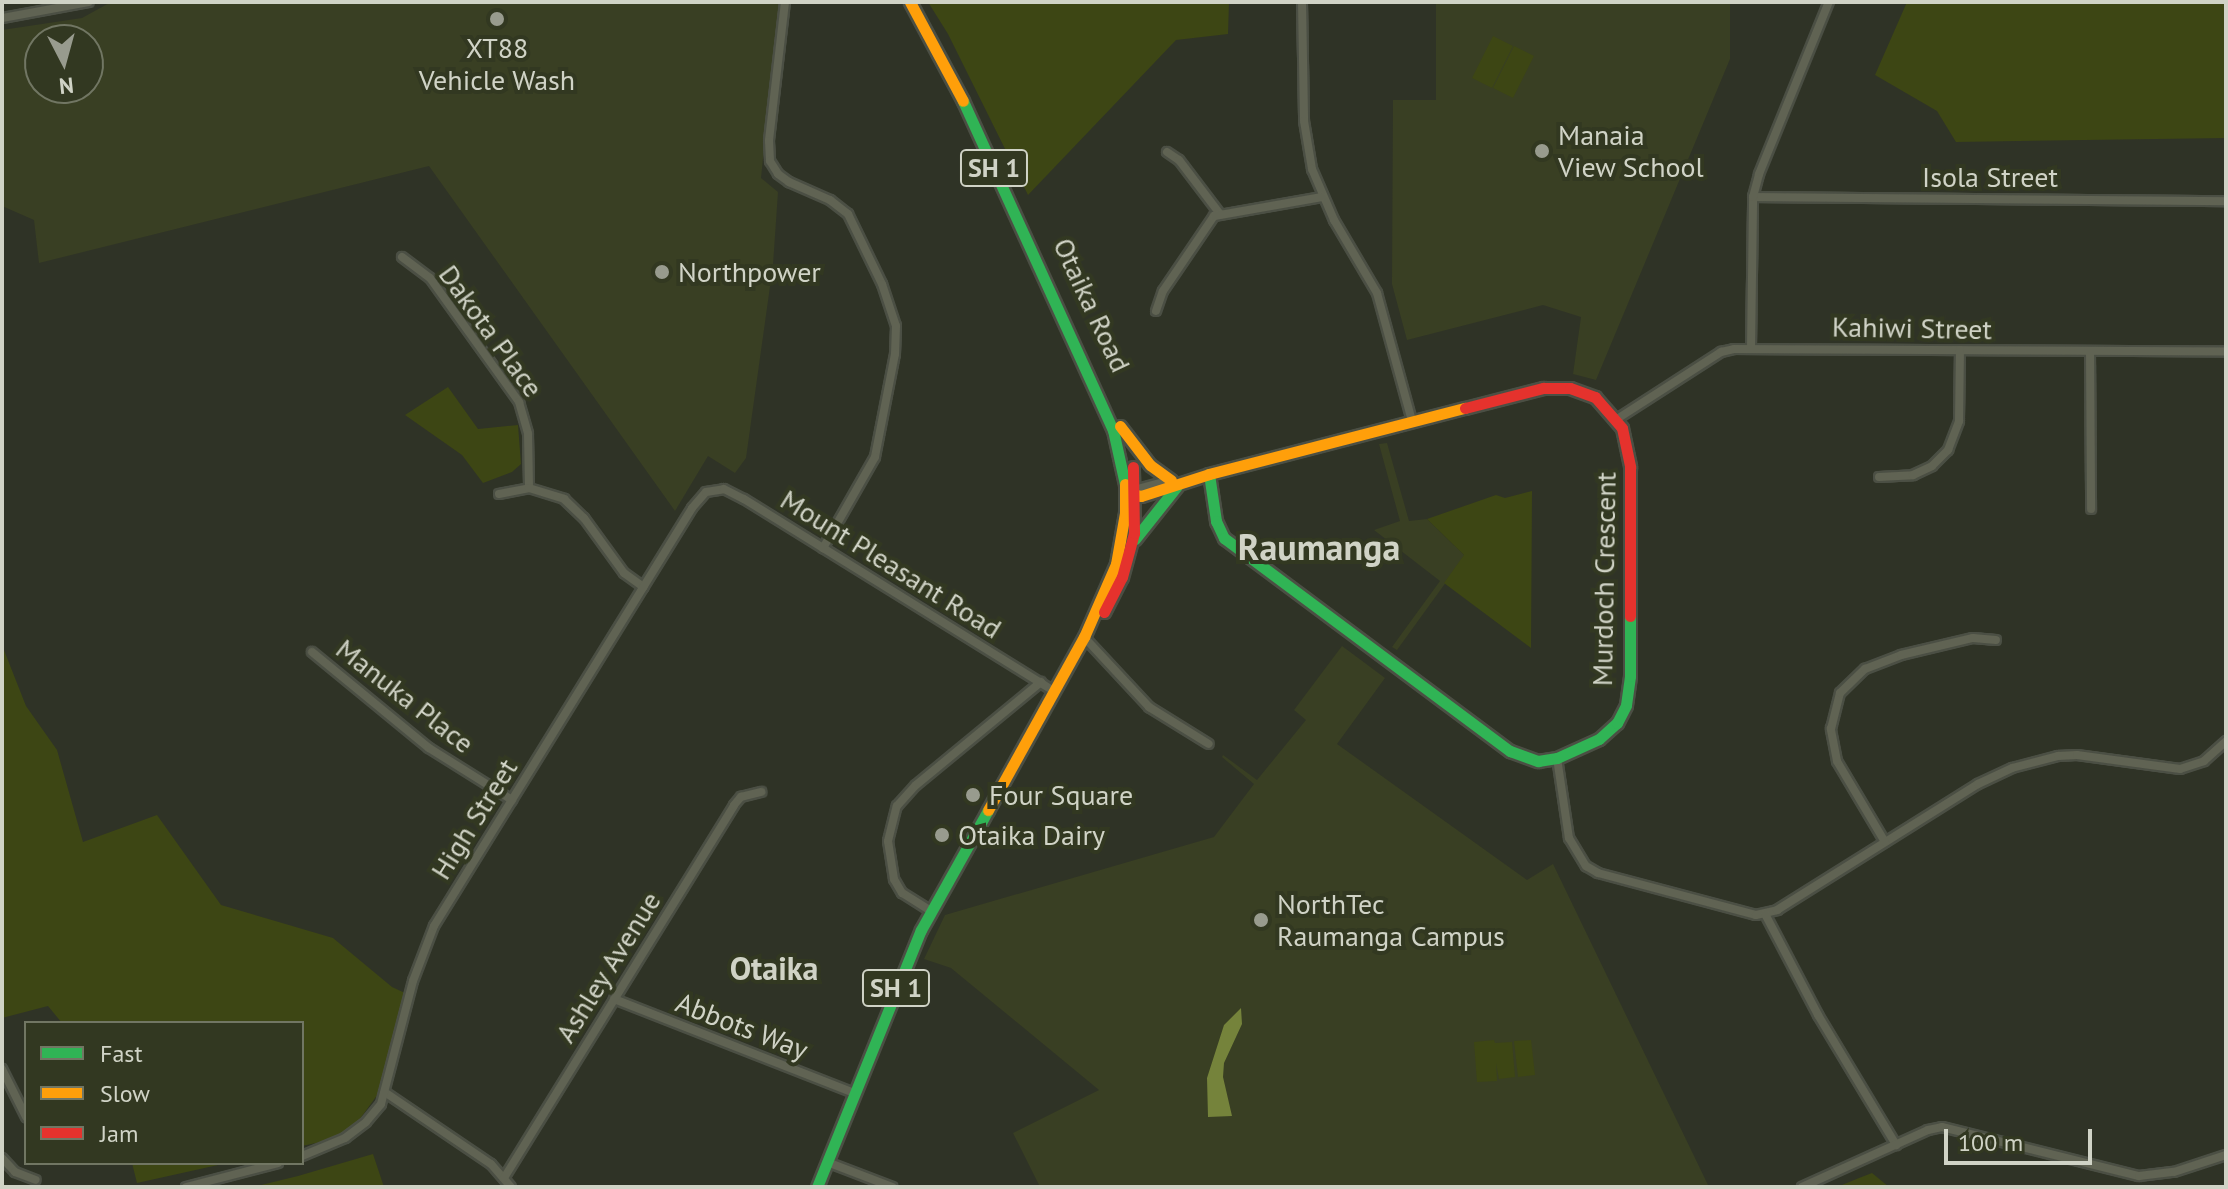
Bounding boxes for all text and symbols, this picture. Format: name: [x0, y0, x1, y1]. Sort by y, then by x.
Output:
marker: XT88 Vehicle Wash: [488, 10, 506, 28]
north arrow: [24, 24, 104, 104]
place label: XT88 Vehicle Wash: [419, 31, 575, 97]
text: N: [58, 71, 75, 101]
place label: Manaia View School: [1558, 118, 1704, 184]
marker: Manaia View School: [1533, 142, 1551, 160]
road number: SH 1: [958, 146, 1030, 190]
street label: Isola Street: [1922, 160, 2058, 194]
street label: Otaika Road: [1046, 233, 1138, 377]
place label: Northpower: [678, 255, 821, 289]
street label: Dakota Place: [432, 258, 550, 404]
marker: Northpower: [653, 263, 671, 281]
street label: Kahiwi Street: [1832, 310, 1992, 346]
street label: Murdoch Crescent: [1585, 472, 1623, 686]
street label: Mount Pleasant Road: [775, 483, 1007, 645]
district label: Raumanga: [1238, 525, 1400, 569]
street label: Manuka Place: [330, 632, 480, 760]
street label: High Street: [424, 753, 524, 885]
place label: Four Square: [989, 778, 1133, 812]
marker: Four Square: [964, 786, 982, 804]
place label: Otaika Dairy: [958, 818, 1105, 852]
marker: Otaika Dairy: [933, 826, 951, 844]
street label: Ashley Avenue: [548, 885, 668, 1049]
place label: NorthTec Raumanga Campus: [1277, 887, 1505, 953]
marker: NorthTec Raumanga Campus: [1252, 911, 1270, 929]
district label: Otaika: [730, 949, 818, 987]
road number: SH 1: [860, 966, 932, 1010]
street label: Abbots Way: [671, 985, 813, 1067]
legend: [24, 1021, 304, 1165]
text: Fast: [100, 1038, 143, 1069]
text: Slow: [100, 1078, 150, 1109]
scale bar: [1948, 1113, 2096, 1163]
text: Jam: [100, 1118, 138, 1149]
text: 100 m: [1958, 1127, 2023, 1158]

